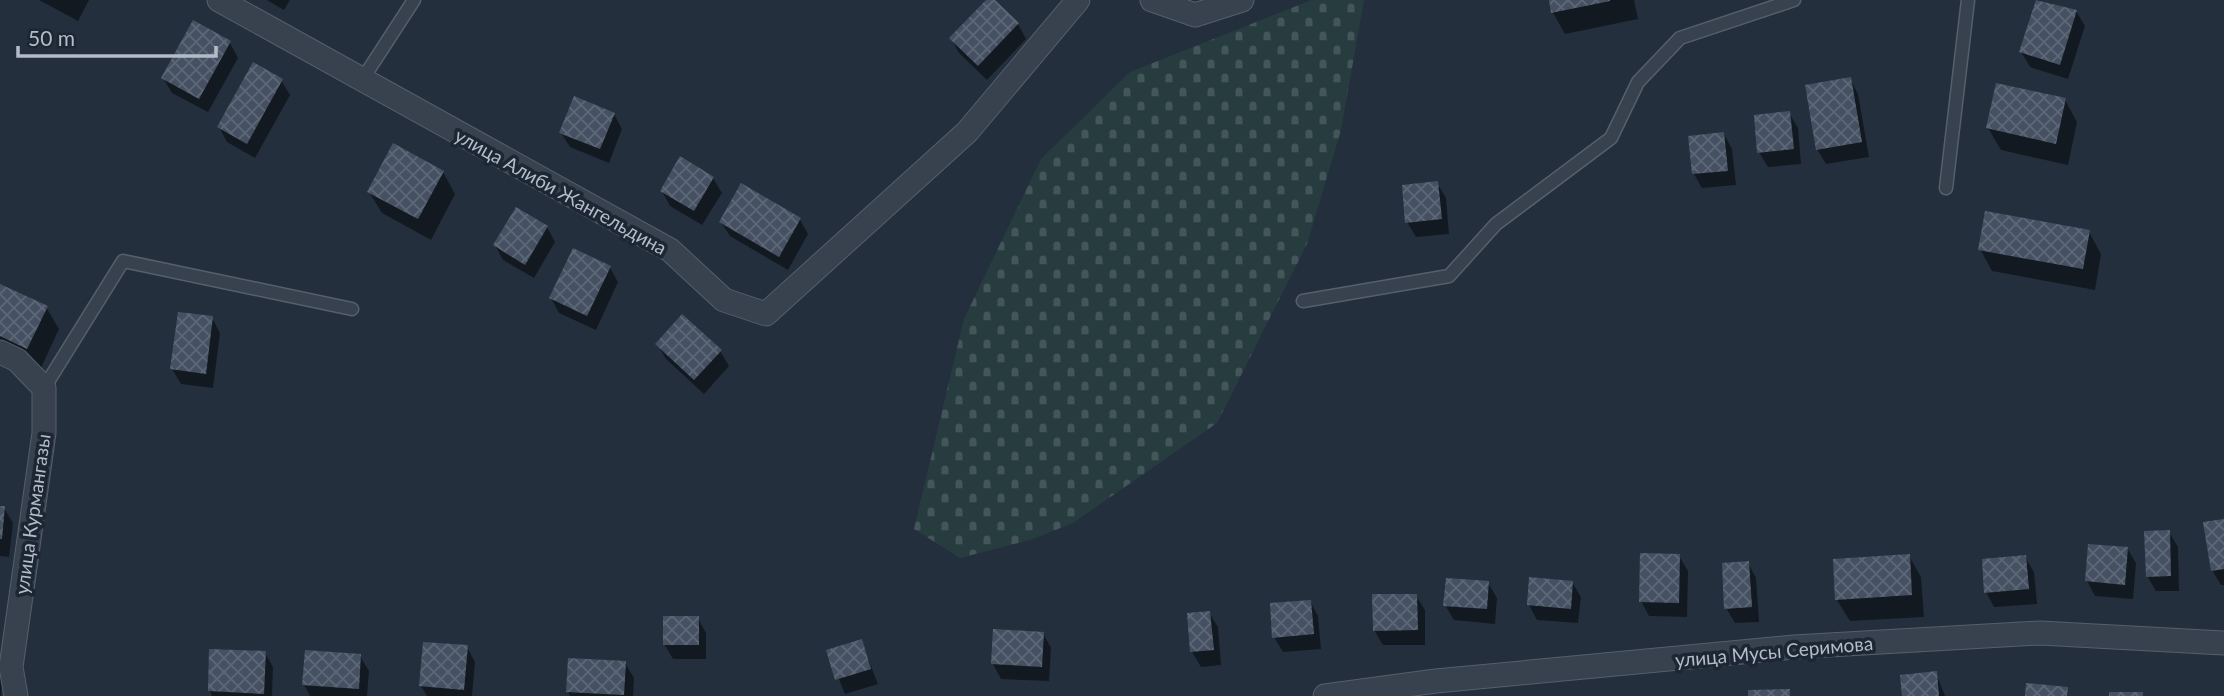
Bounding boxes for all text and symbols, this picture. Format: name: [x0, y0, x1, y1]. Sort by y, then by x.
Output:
scale bar: [18, 14, 215, 58]
text: 50 m: [28, 25, 75, 50]
street label: улица Алиби Жангельдина: [451, 123, 671, 259]
street label: улица Курмангазы: [9, 432, 55, 596]
street label: улица Мусы Серимова: [1674, 631, 1874, 671]

